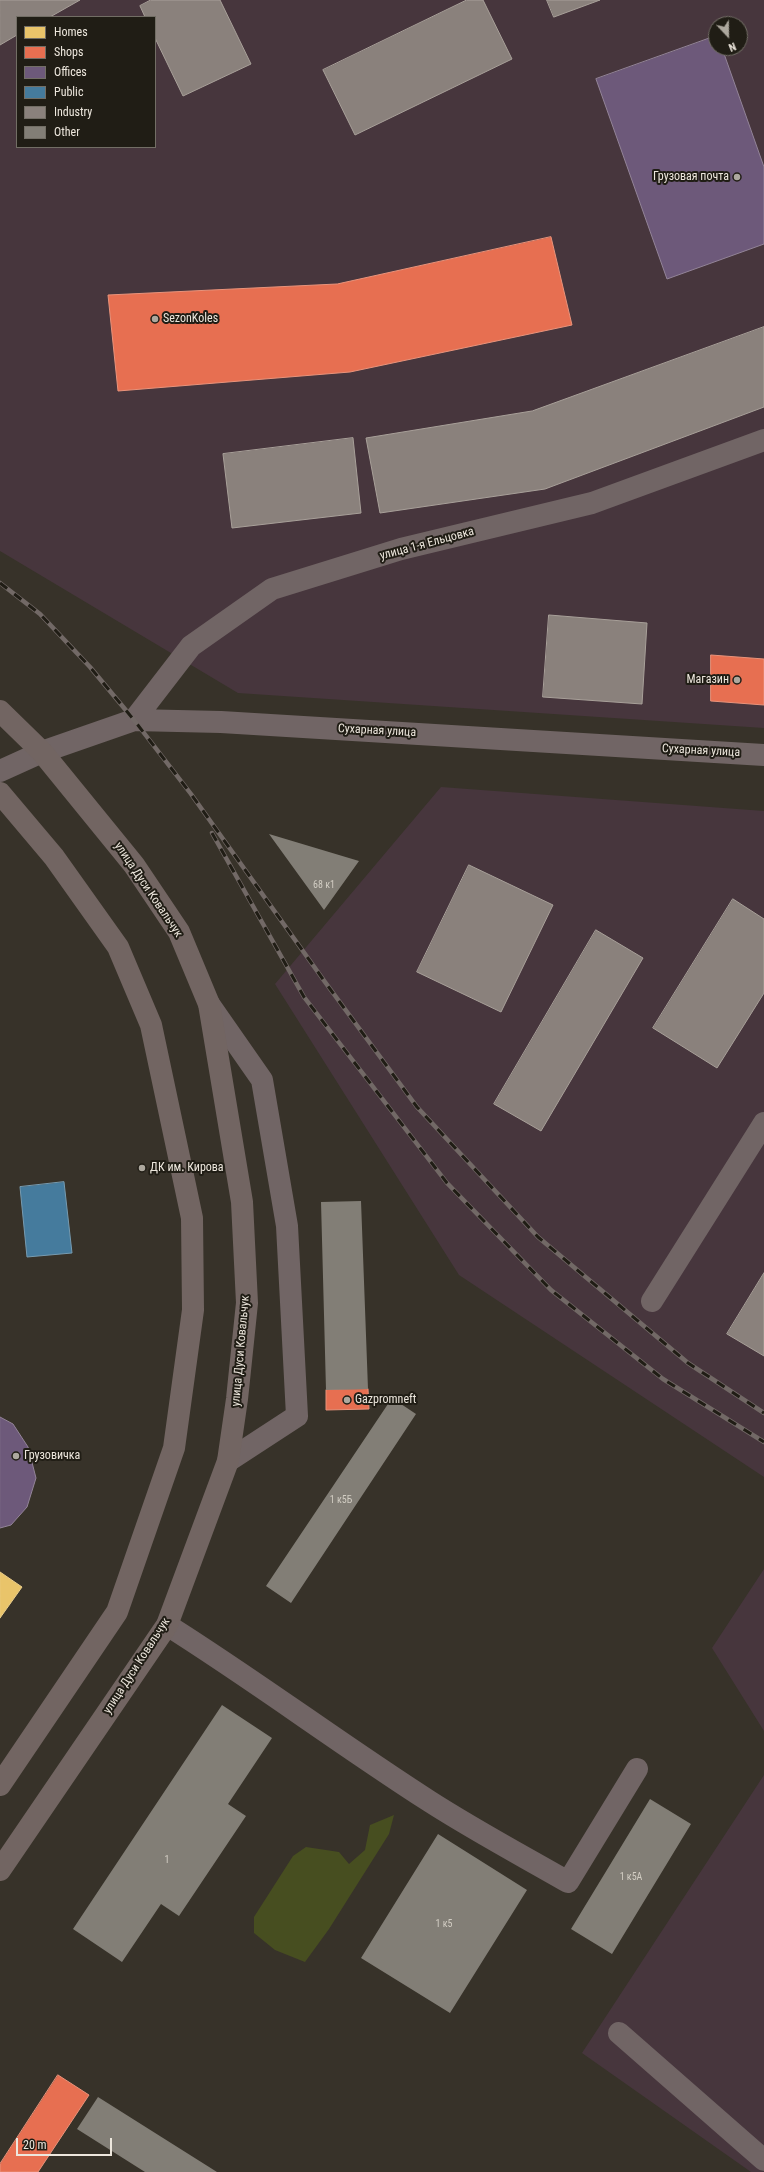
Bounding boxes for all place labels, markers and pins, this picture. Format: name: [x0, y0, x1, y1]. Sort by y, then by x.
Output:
place label: Грузовая почта: [653, 170, 729, 184]
marker: Грузовая почта: [732, 172, 742, 182]
place label: SezonKoles: [163, 312, 218, 326]
marker: SezonKoles: [150, 314, 160, 324]
place label: Магазин: [686, 673, 729, 687]
marker: Магазин: [732, 675, 742, 685]
place label: ДК им. Кирова: [150, 1161, 224, 1175]
marker: ДК им. Кирова: [137, 1163, 147, 1173]
place label: Gazpromneft: [355, 1393, 416, 1407]
marker: Gazpromneft: [342, 1395, 352, 1405]
place label: Грузовичка: [24, 1449, 80, 1463]
marker: Грузовичка: [11, 1451, 21, 1461]

